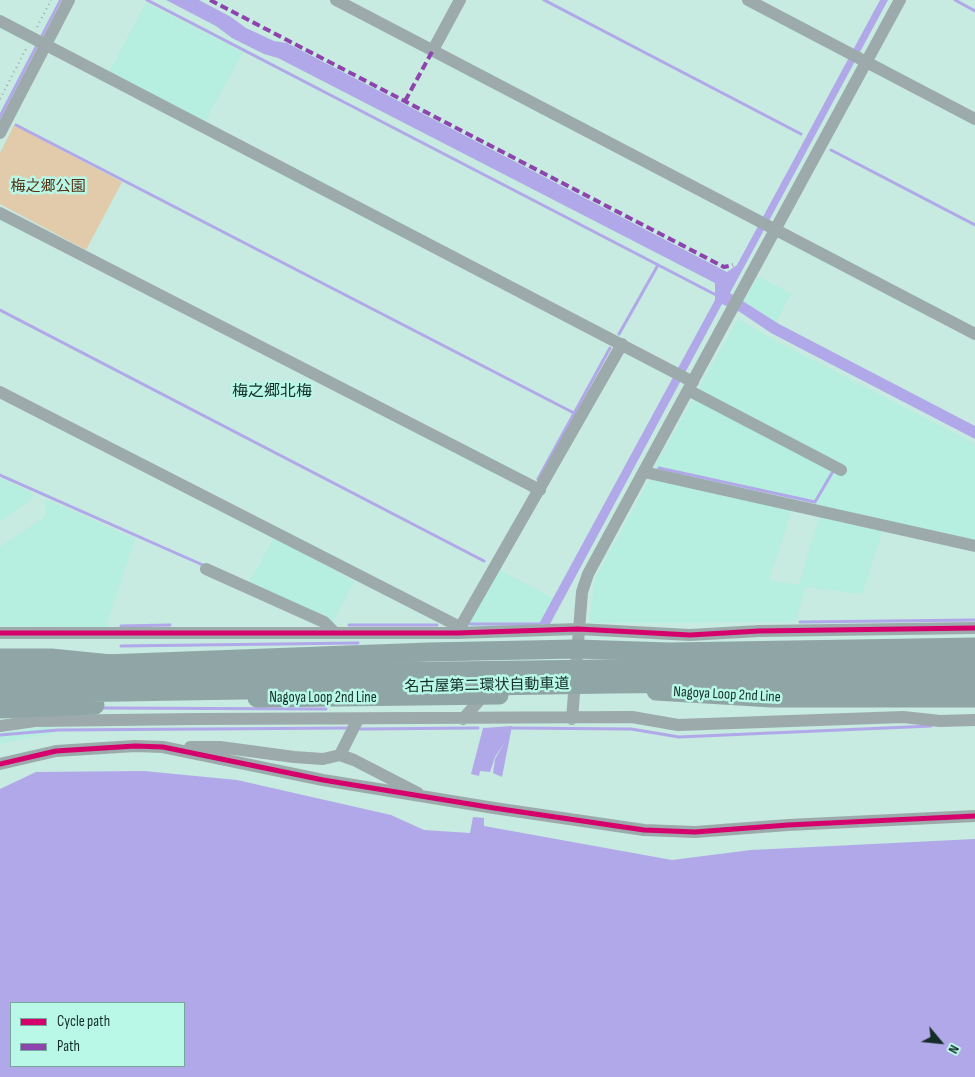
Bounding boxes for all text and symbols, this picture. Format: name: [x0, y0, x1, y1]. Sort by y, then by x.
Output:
park label: 梅之郷公園: [11, 178, 85, 196]
district label: 梅之郷北梅: [232, 382, 312, 402]
street label: 名古屋第二環状自動車道: [404, 676, 570, 696]
street label: Nagoya Loop 2nd Line: [673, 683, 781, 707]
street label: Nagoya Loop 2nd Line: [269, 689, 377, 707]
legend: [10, 1002, 185, 1067]
text: Cycle path: [57, 1012, 110, 1031]
north arrow: [915, 1017, 965, 1067]
text: Path: [57, 1037, 80, 1056]
text: N: [944, 1042, 963, 1057]

